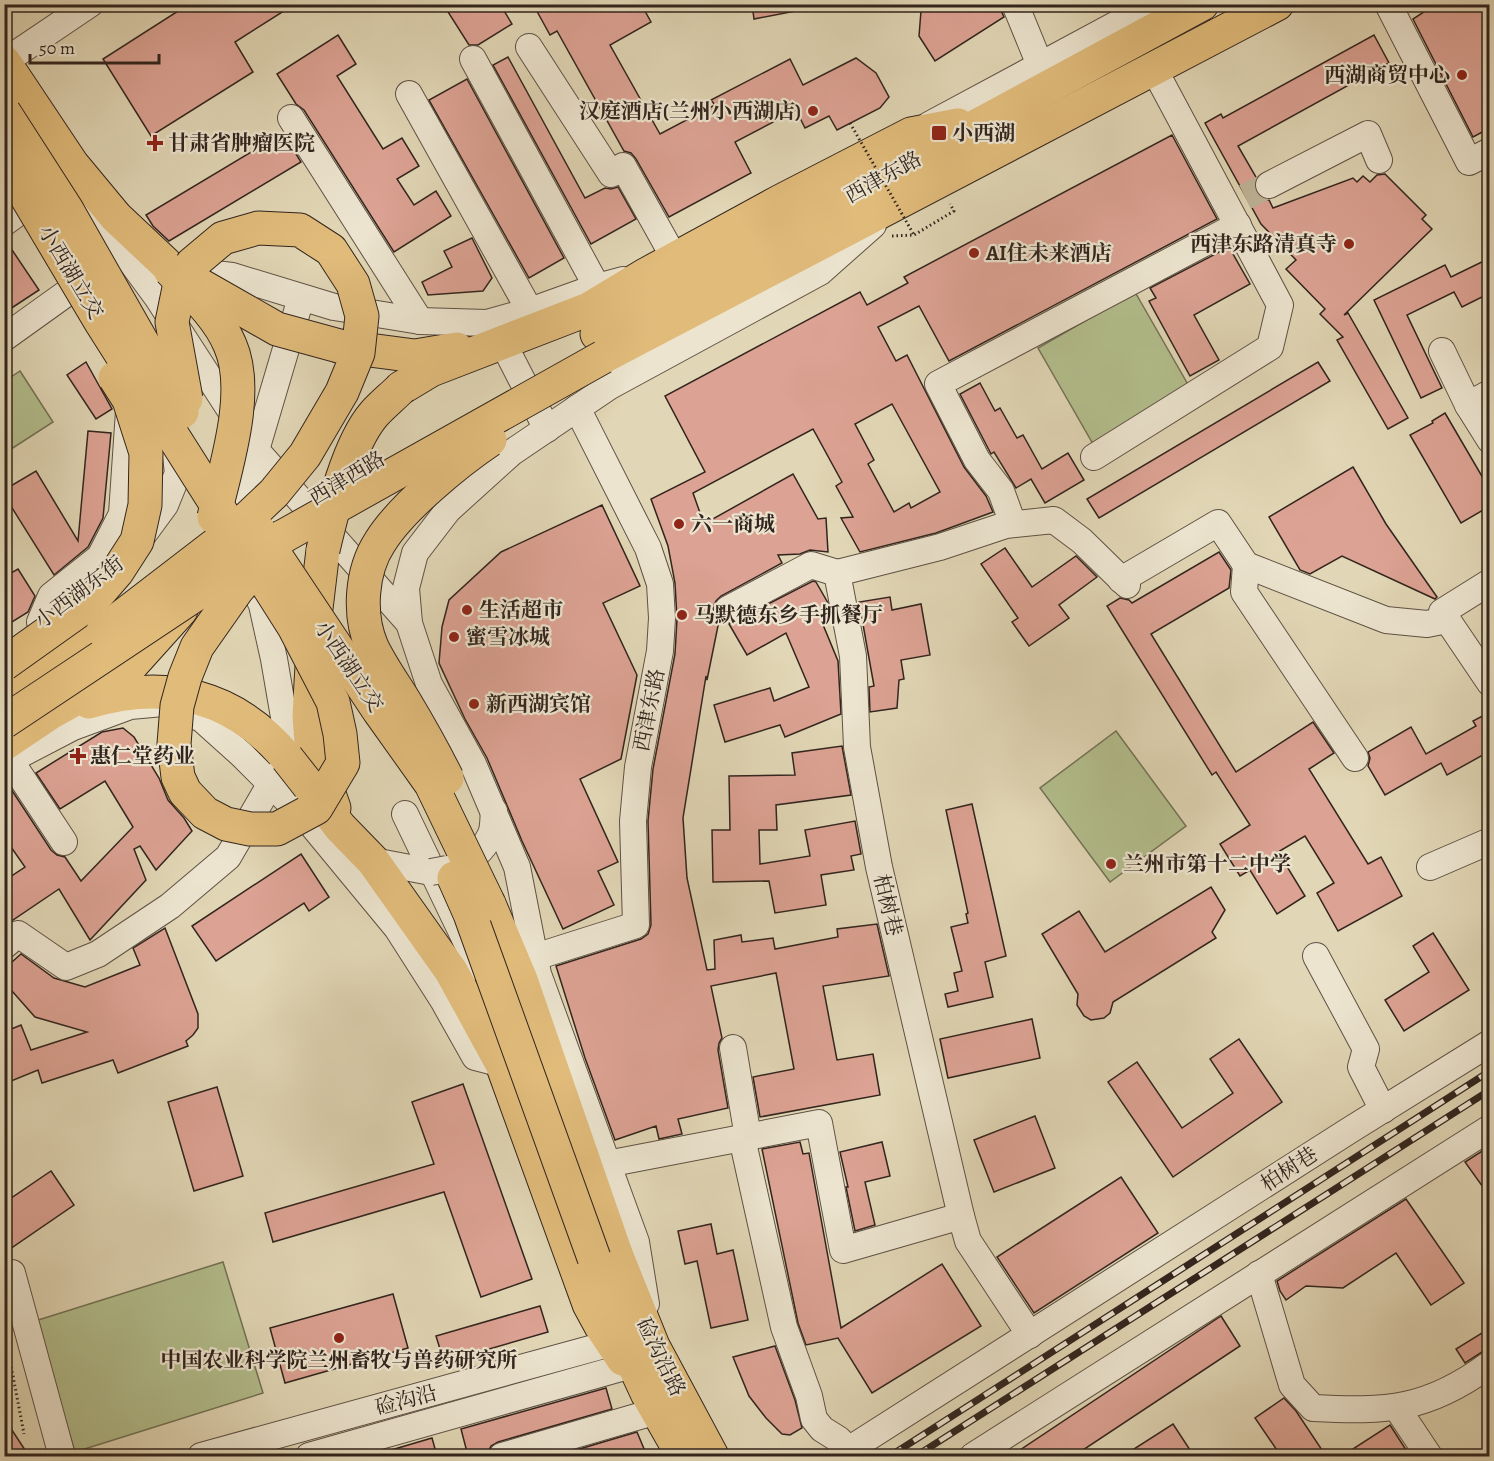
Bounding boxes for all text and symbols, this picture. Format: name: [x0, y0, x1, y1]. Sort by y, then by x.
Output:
scale bar: [30, 27, 159, 65]
text: 50 m: [39, 36, 75, 60]
place label: 西湖商贸中心: [1324, 61, 1450, 89]
marker: 西湖商贸中心: [1455, 68, 1469, 82]
place label: 汉庭酒店(兰州小西湖店): [579, 97, 801, 125]
marker: 汉庭酒店(兰州小西湖店): [806, 104, 820, 118]
place label: 小西湖: [952, 119, 1015, 147]
marker: 小西湖: [930, 124, 948, 142]
place label: 甘肃省肿瘤医院: [168, 129, 315, 157]
marker: 甘肃省肿瘤医院: [146, 134, 164, 152]
street label: 西津东路: [839, 144, 927, 210]
street label: 小西湖立交: [32, 220, 110, 324]
place label: 西津东路清真寺: [1190, 230, 1337, 258]
marker: 西津东路清真寺: [1342, 237, 1356, 251]
place label: AI住未来酒店: [985, 239, 1112, 267]
marker: AI住未来酒店: [967, 246, 981, 260]
street label: 西津西路: [304, 444, 390, 512]
place label: 六一商城: [691, 510, 775, 538]
marker: 六一商城: [672, 517, 686, 531]
street label: 小西湖东街: [29, 549, 129, 635]
place label: 生活超市: [479, 596, 563, 624]
place label: 马默德东乡手抓餐厅: [694, 601, 883, 629]
marker: 生活超市: [460, 603, 474, 617]
marker: 马默德东乡手抓餐厅: [675, 608, 689, 622]
street label: 小西湖立交: [308, 615, 390, 717]
place label: 蜜雪冰城: [466, 623, 550, 651]
marker: 蜜雪冰城: [447, 630, 461, 644]
street label: 西津东路: [627, 666, 671, 754]
place label: 新西湖宾馆: [486, 690, 591, 718]
marker: 新西湖宾馆: [467, 697, 481, 711]
place label: 惠仁堂药业: [90, 742, 195, 770]
marker: 惠仁堂药业: [71, 749, 85, 763]
place label: 兰州市第十二中学: [1123, 850, 1291, 878]
marker: 兰州市第十二中学: [1104, 857, 1118, 871]
street label: 柏树巷: [867, 871, 909, 939]
street label: 柏树巷: [1255, 1140, 1323, 1198]
street label: 硷沟沿路: [630, 1313, 692, 1401]
marker: 中国农业科学院兰州畜牧与兽药研究所: [332, 1331, 346, 1345]
place label: 中国农业科学院兰州畜牧与兽药研究所: [161, 1346, 518, 1374]
street label: 硷沟沿: [372, 1378, 440, 1422]

